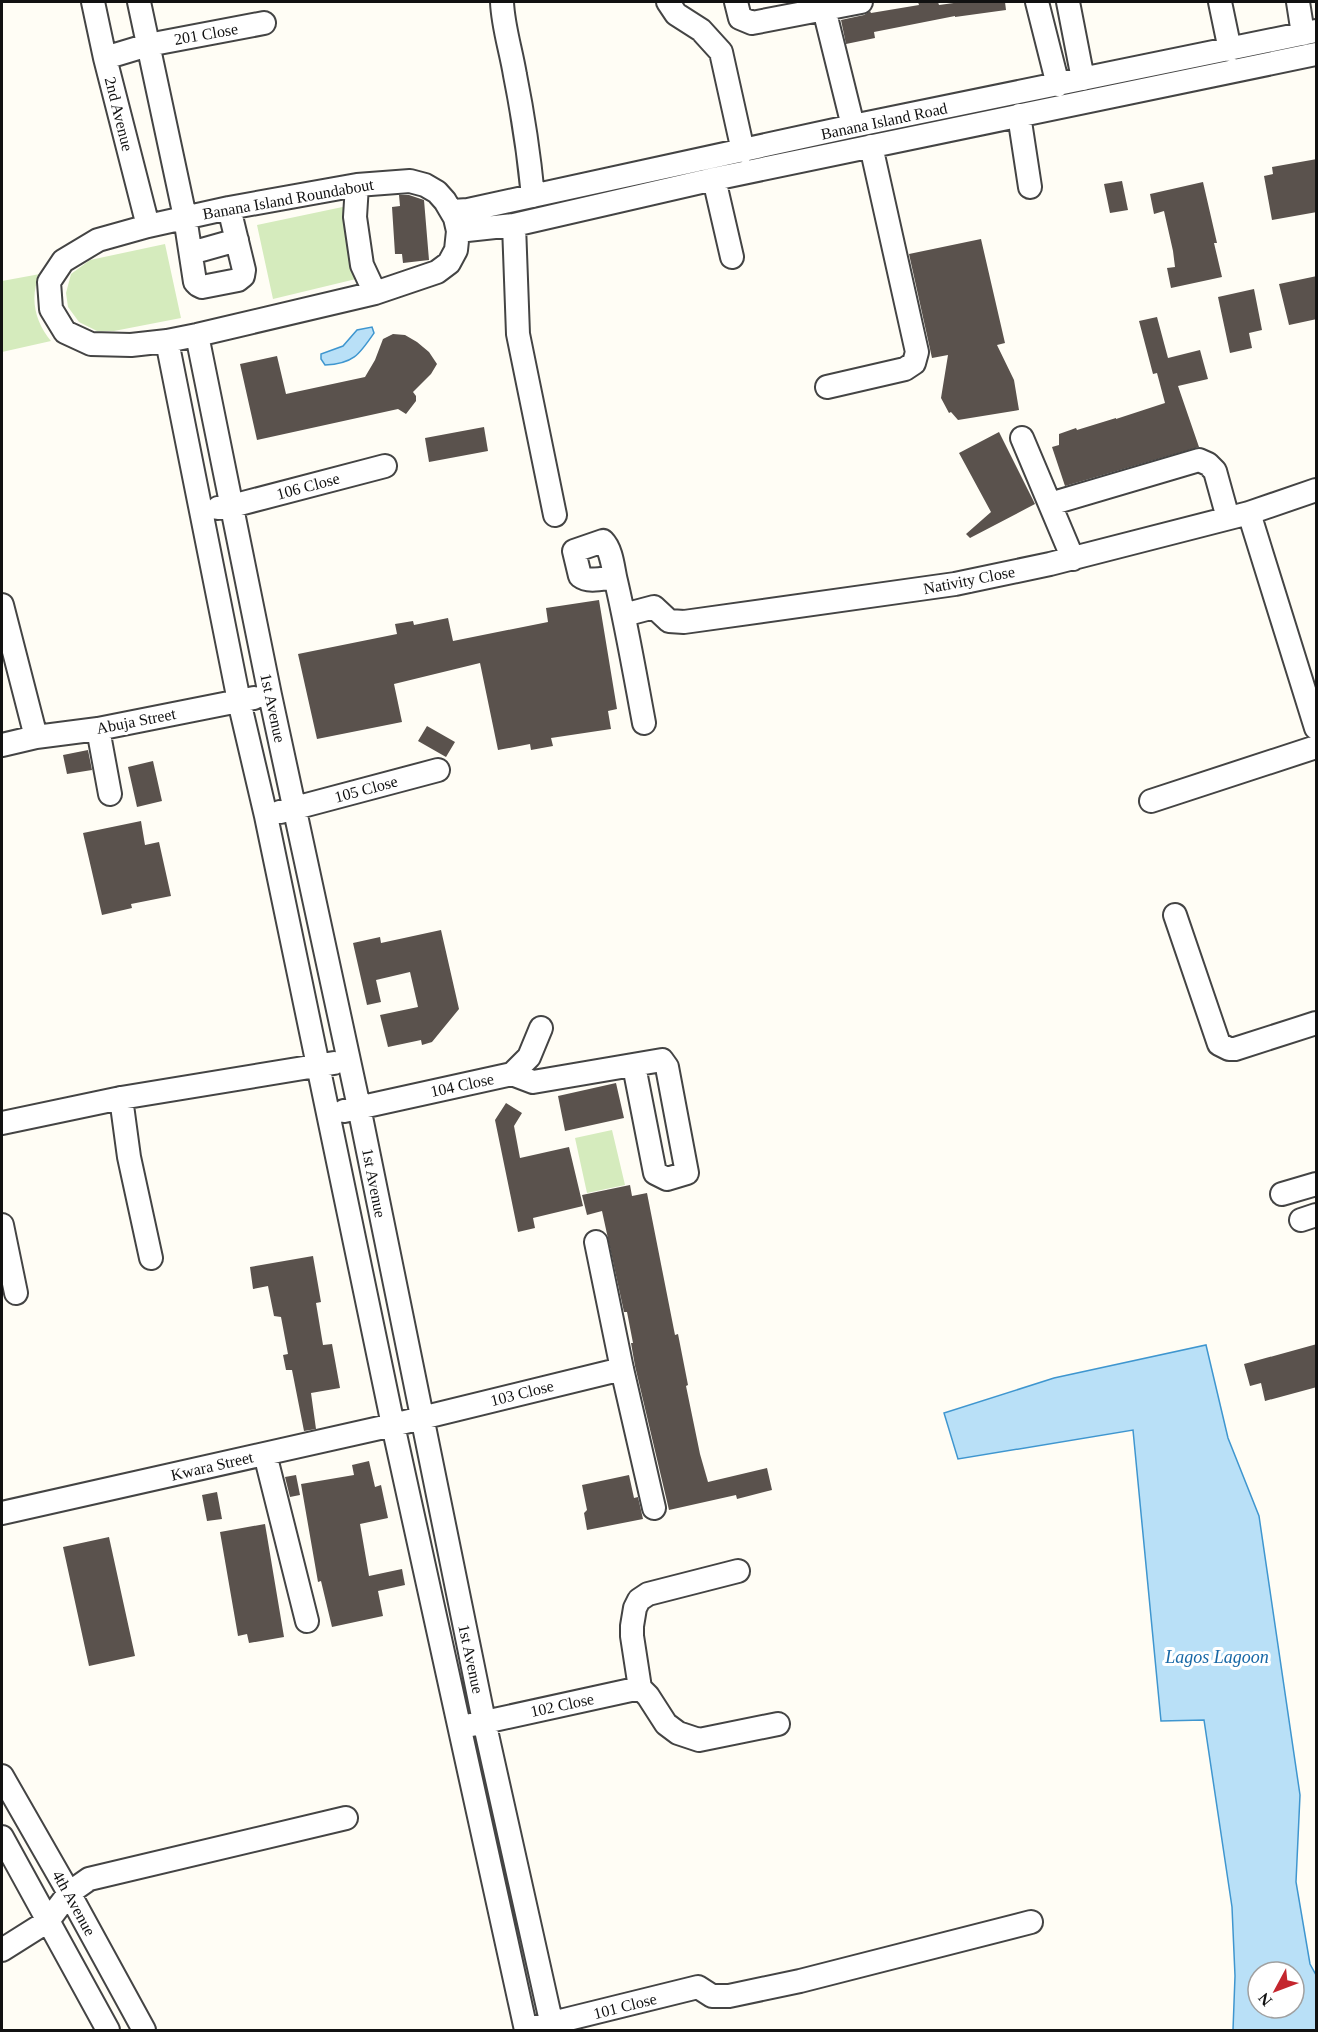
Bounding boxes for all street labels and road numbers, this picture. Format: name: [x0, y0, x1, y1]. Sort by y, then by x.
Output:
street label: 201 Close: [173, 20, 239, 48]
street label: 2nd Avenue: [102, 75, 136, 153]
street label: Banana Island Road: [819, 99, 949, 143]
street label: Banana Island Roundabout: [201, 175, 375, 222]
street label: 106 Close: [275, 469, 341, 503]
street label: Nativity Close: [922, 563, 1016, 598]
street label: 1st Avenue: [257, 672, 289, 744]
street label: Abuja Street: [95, 705, 178, 738]
street label: 105 Close: [333, 772, 399, 806]
street label: 104 Close: [429, 1070, 495, 1100]
street label: 1st Avenue: [359, 1147, 389, 1219]
street label: 103 Close: [489, 1377, 555, 1409]
street label: Kwara Street: [169, 1448, 255, 1484]
street label: 1st Avenue: [455, 1623, 487, 1695]
street label: 102 Close: [529, 1690, 595, 1720]
street label: 4th Avenue: [49, 1867, 99, 1939]
street label: 101 Close: [592, 1990, 658, 2022]

